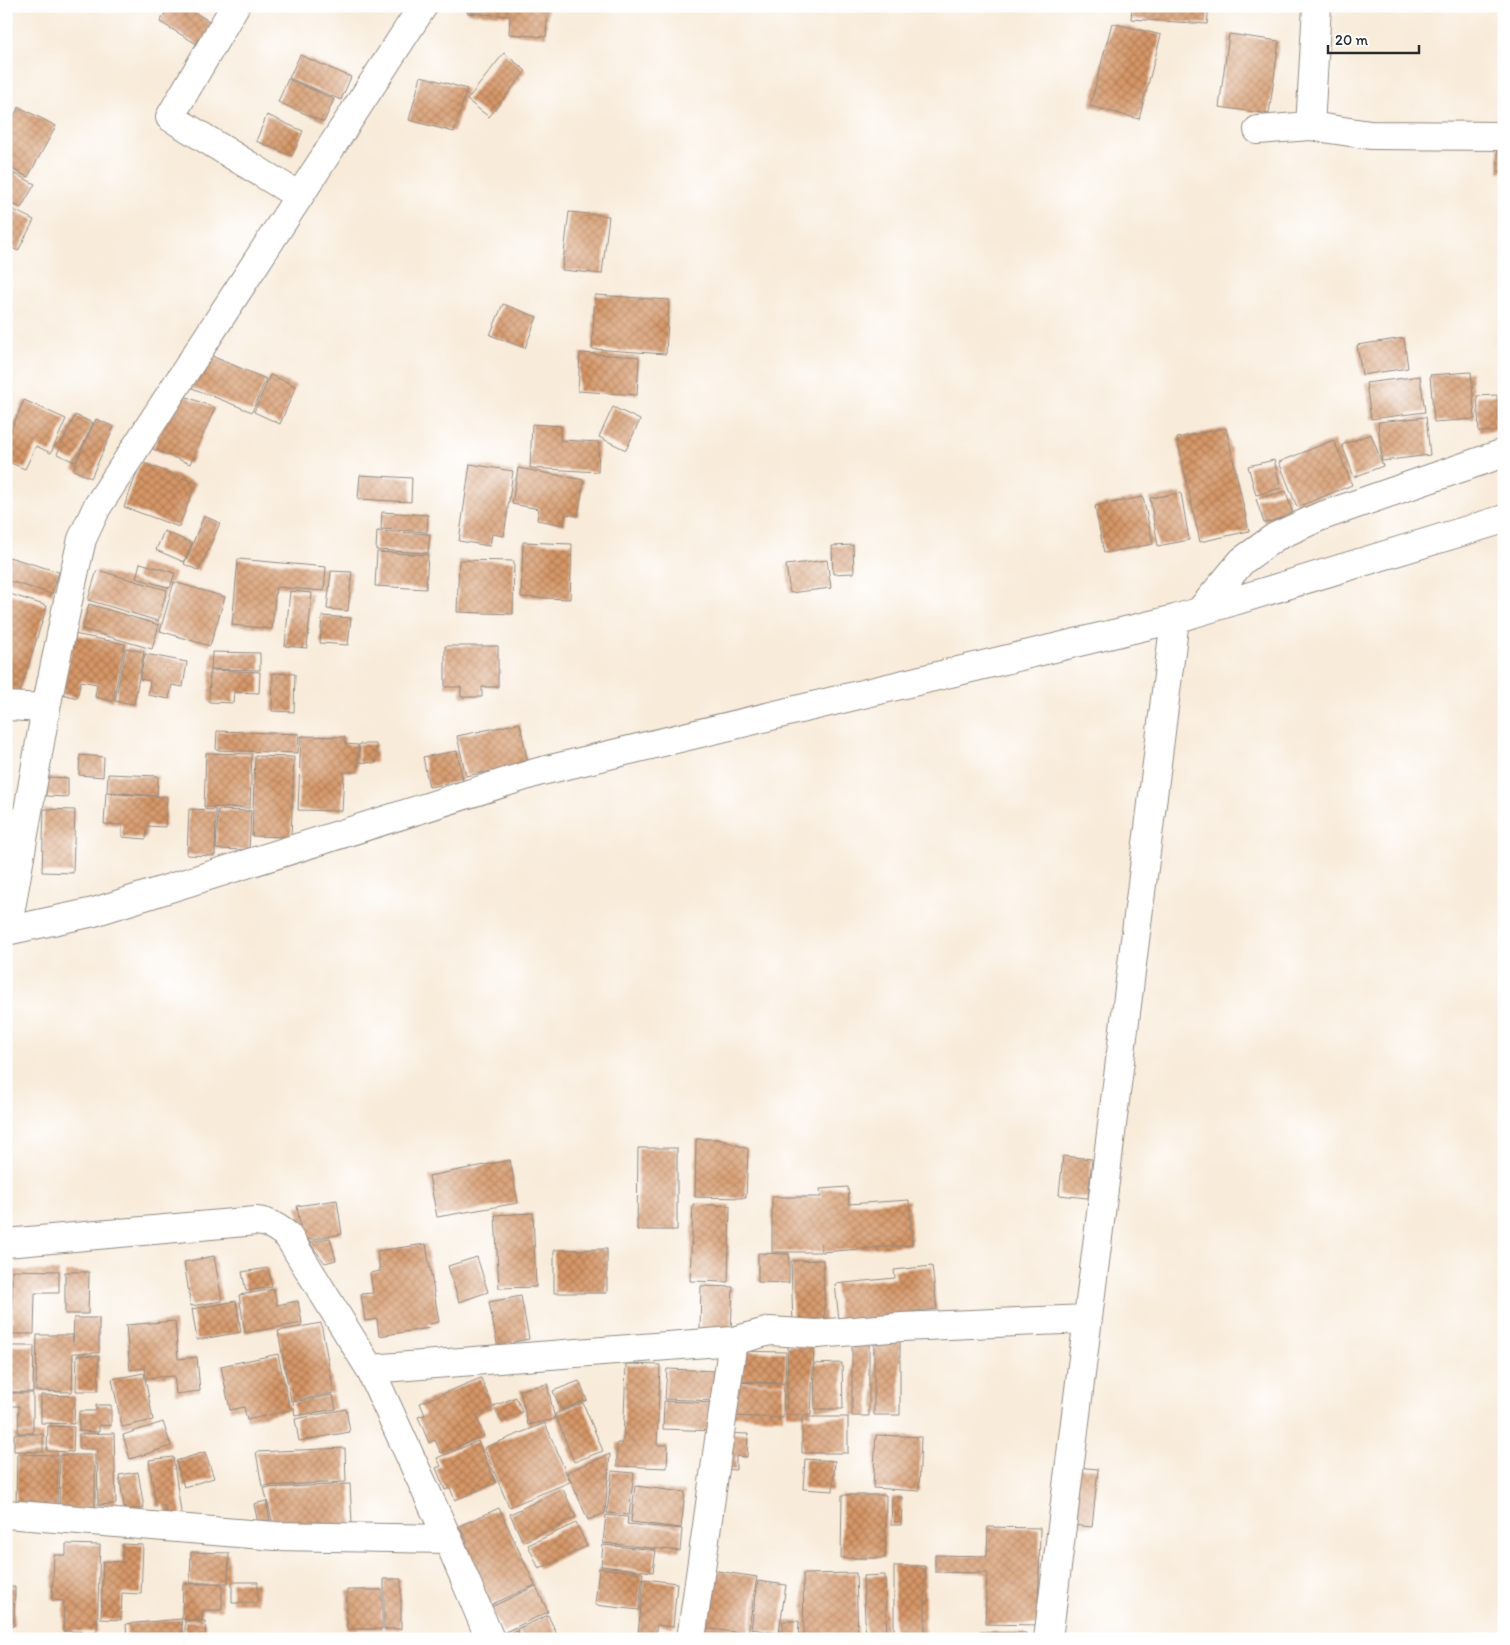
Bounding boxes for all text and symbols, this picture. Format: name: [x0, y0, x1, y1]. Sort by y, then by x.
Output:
scale bar: [1328, 22, 1419, 54]
text: 20 m: [1335, 31, 1369, 49]

